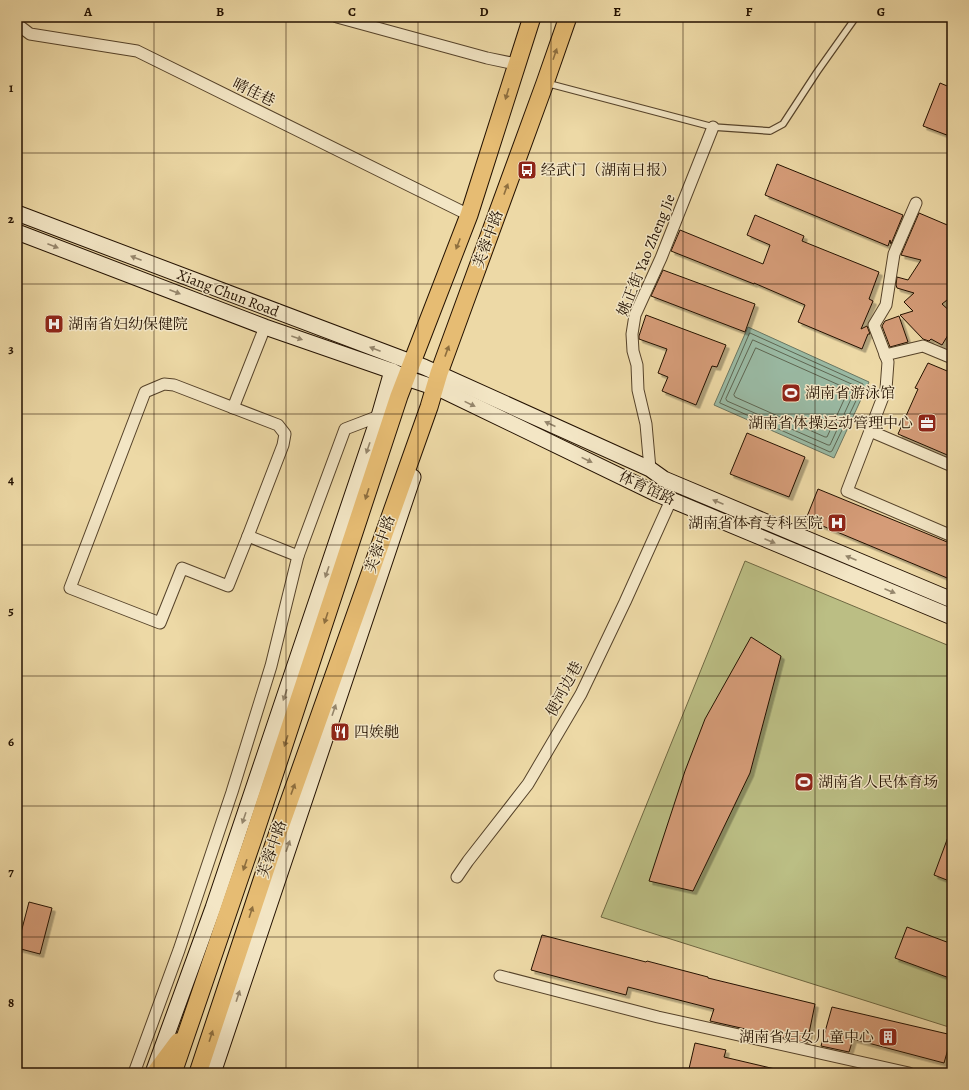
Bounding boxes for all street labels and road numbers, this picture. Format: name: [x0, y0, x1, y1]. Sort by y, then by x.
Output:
street label: 晴佳巷: [229, 73, 279, 111]
street label: 姚正街 Yao Zheng Jie: [612, 191, 680, 319]
street label: 芙蓉中路: [468, 207, 508, 271]
street label: Xiang Chun Road: [174, 264, 283, 322]
street label: 体育馆路: [616, 466, 678, 510]
street label: 芙蓉中路: [360, 512, 400, 576]
street label: 便河边巷: [541, 658, 587, 720]
street label: 芙蓉中路: [253, 817, 291, 881]

